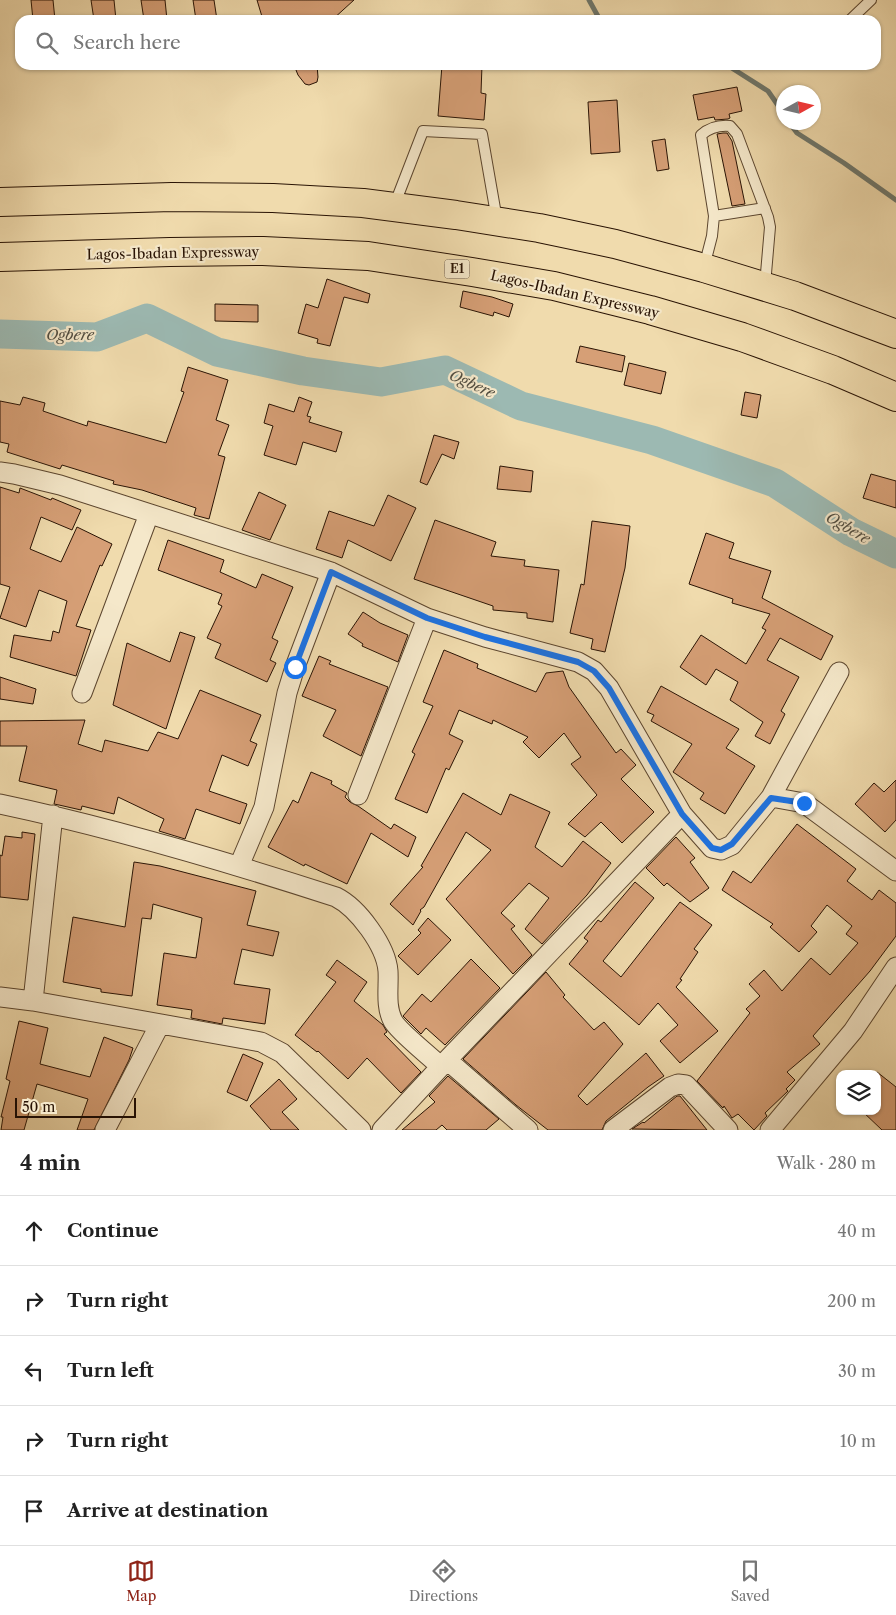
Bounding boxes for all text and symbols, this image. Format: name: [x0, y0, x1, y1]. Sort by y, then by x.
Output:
search box: [15, 15, 881, 70]
icon: search: [33, 29, 61, 57]
text: Search here: [73, 31, 181, 54]
north arrow: [776, 85, 821, 130]
street label: Lagos-Ibadan Expressway: [87, 242, 260, 264]
road number: E1: [444, 260, 470, 278]
street label: Lagos-Ibadan Expressway: [489, 266, 661, 322]
water label: Ogbere: [46, 325, 95, 344]
water label: Ogbere: [446, 365, 499, 402]
water label: Ogbere: [823, 507, 874, 548]
route start: [284, 656, 307, 679]
route end: [793, 792, 816, 815]
map controls: [836, 1070, 881, 1115]
button: layers: [836, 1070, 881, 1115]
scale bar: [15, 1095, 136, 1118]
text: 50 m: [22, 1098, 55, 1116]
text: 4 min: [20, 1150, 81, 1175]
text: Walk · 280 m: [777, 1153, 876, 1173]
icon: ahead: [20, 1217, 48, 1245]
text: Continue: [67, 1219, 159, 1242]
text: 40 m: [837, 1221, 876, 1241]
icon: right: [20, 1287, 48, 1315]
text: Turn right: [67, 1289, 168, 1312]
text: 200 m: [827, 1291, 876, 1311]
icon: left: [20, 1357, 48, 1385]
text: Turn left: [67, 1359, 154, 1382]
text: 30 m: [838, 1361, 876, 1381]
icon: right: [20, 1427, 48, 1455]
text: Turn right: [67, 1429, 168, 1452]
text: 10 m: [840, 1431, 876, 1451]
icon: arrive: [20, 1497, 48, 1525]
text: Arrive at destination: [67, 1499, 268, 1522]
tab: Map: [126, 1557, 156, 1605]
tab: Directions: [409, 1557, 478, 1605]
tab: Saved: [731, 1557, 770, 1605]

